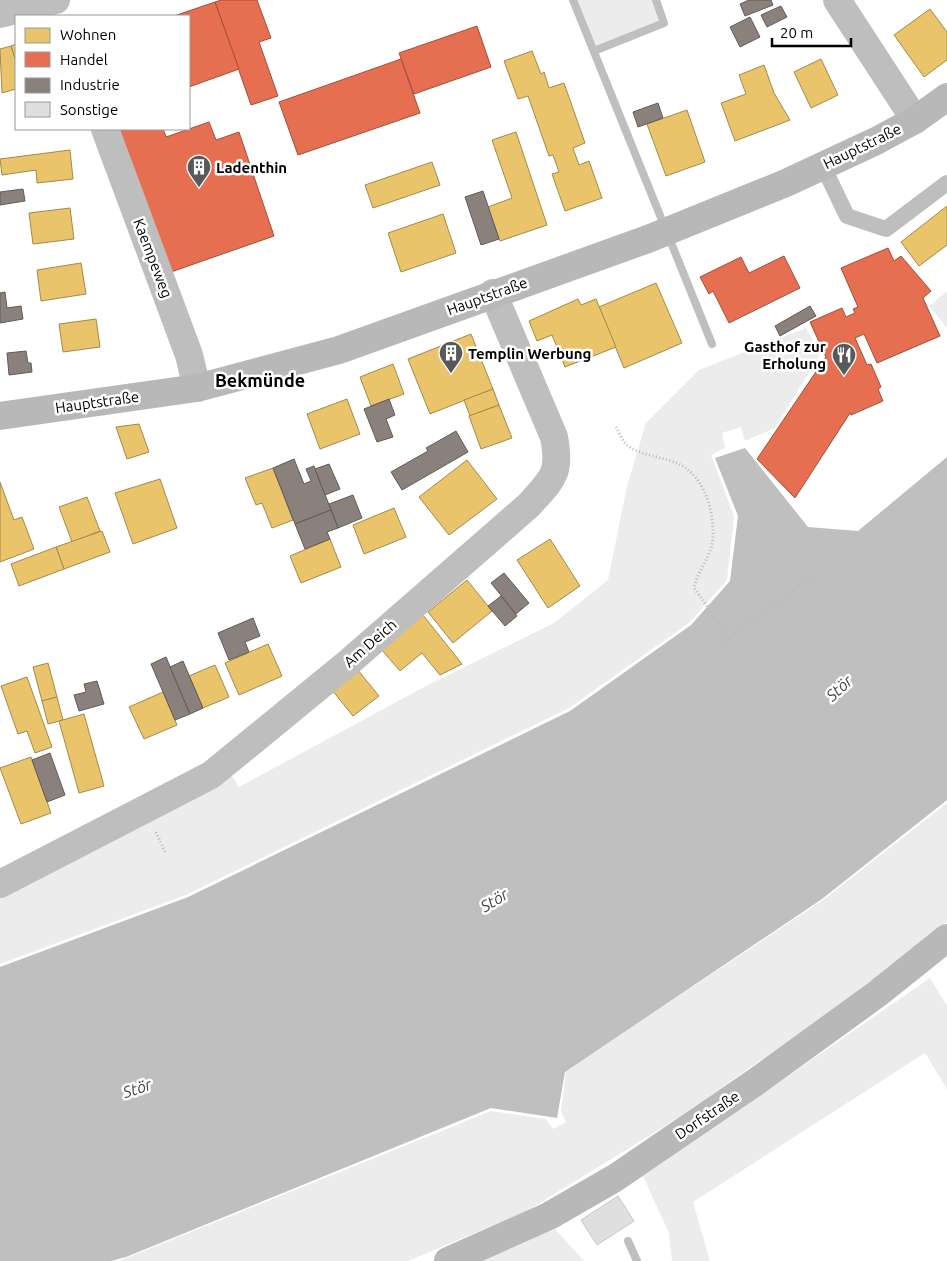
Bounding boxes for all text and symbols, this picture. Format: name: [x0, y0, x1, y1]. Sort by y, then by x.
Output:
legend: [15, 15, 190, 130]
scale bar: [772, 15, 851, 47]
text: 20 m: [780, 24, 813, 41]
text: Wohnen: [60, 26, 116, 43]
text: Handel: [60, 51, 108, 68]
text: Industrie: [60, 76, 120, 93]
text: Sonstige: [60, 101, 118, 118]
street label: Hauptstraße: [820, 120, 904, 172]
building icon: Ladenthin: [186, 154, 212, 188]
place label: Ladenthin: [216, 159, 287, 176]
street label: Kaempeweg: [130, 216, 176, 300]
street label: Hauptstraße: [444, 274, 530, 318]
place label: Gasthof zur Erholung: [744, 338, 827, 372]
building icon: Templin Werbung: [438, 340, 464, 374]
restaurant icon: Gasthof zur Erholung: [831, 342, 857, 376]
place label: Templin Werbung: [468, 345, 591, 362]
district label: Bekmünde: [215, 370, 305, 390]
street label: Hauptstraße: [54, 388, 140, 416]
street label: Am Deich: [340, 616, 400, 670]
water label: Stör: [821, 671, 856, 705]
water label: Stör: [476, 884, 512, 916]
water label: Stör: [119, 1075, 154, 1101]
street label: Dorfstraße: [672, 1087, 742, 1143]

